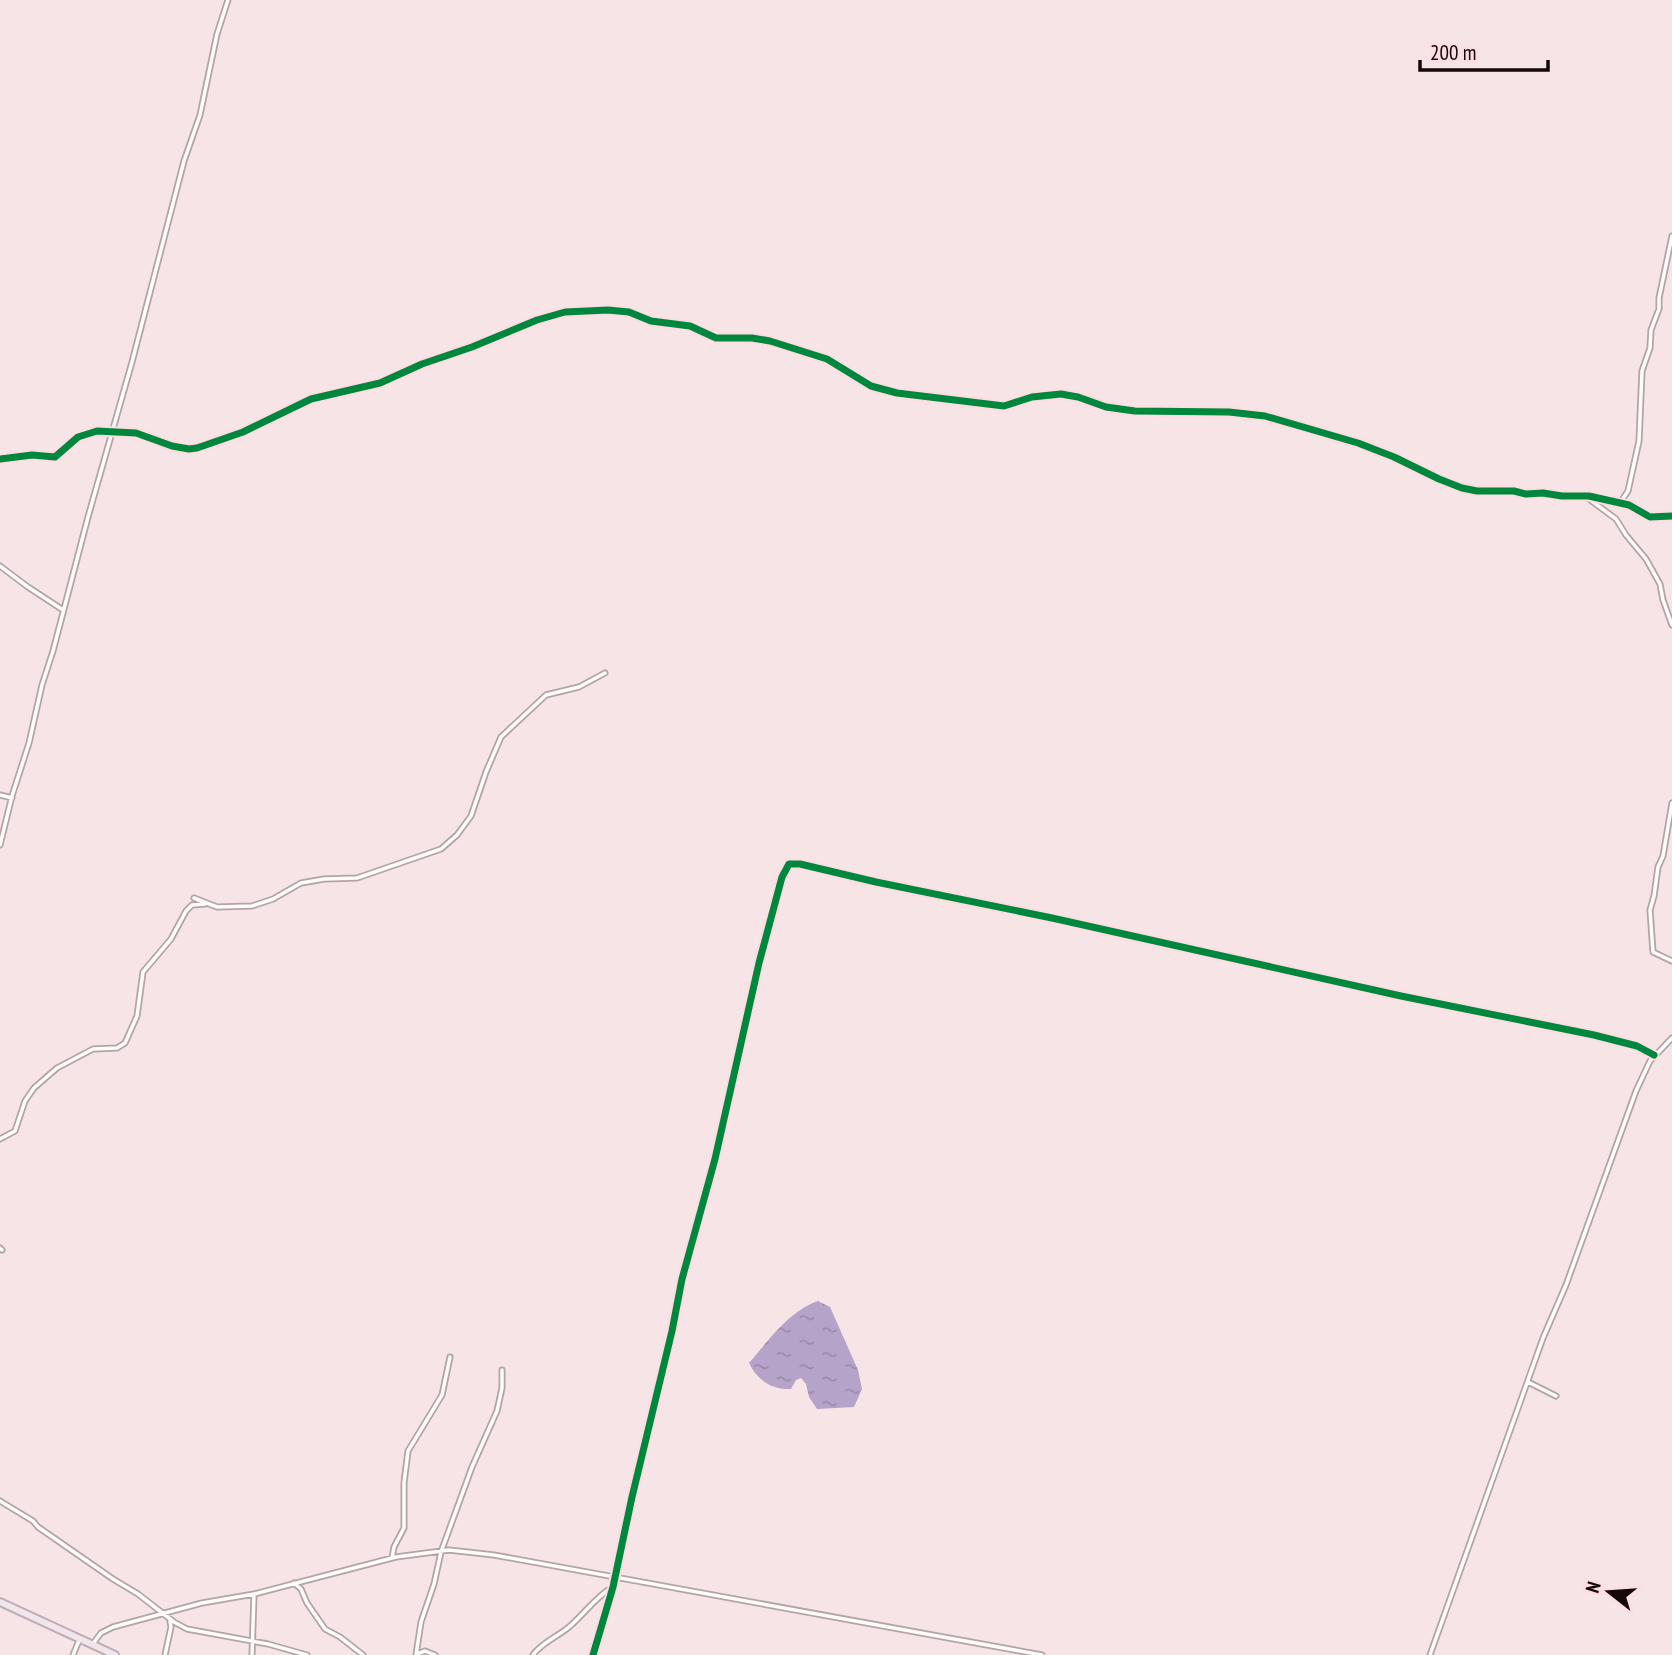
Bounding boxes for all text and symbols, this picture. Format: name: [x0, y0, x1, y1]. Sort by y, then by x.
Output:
scale bar: [1420, 28, 1548, 72]
text: 200 m: [1430, 39, 1476, 66]
north arrow: [1574, 1557, 1644, 1627]
text: N: [1580, 1579, 1606, 1595]

